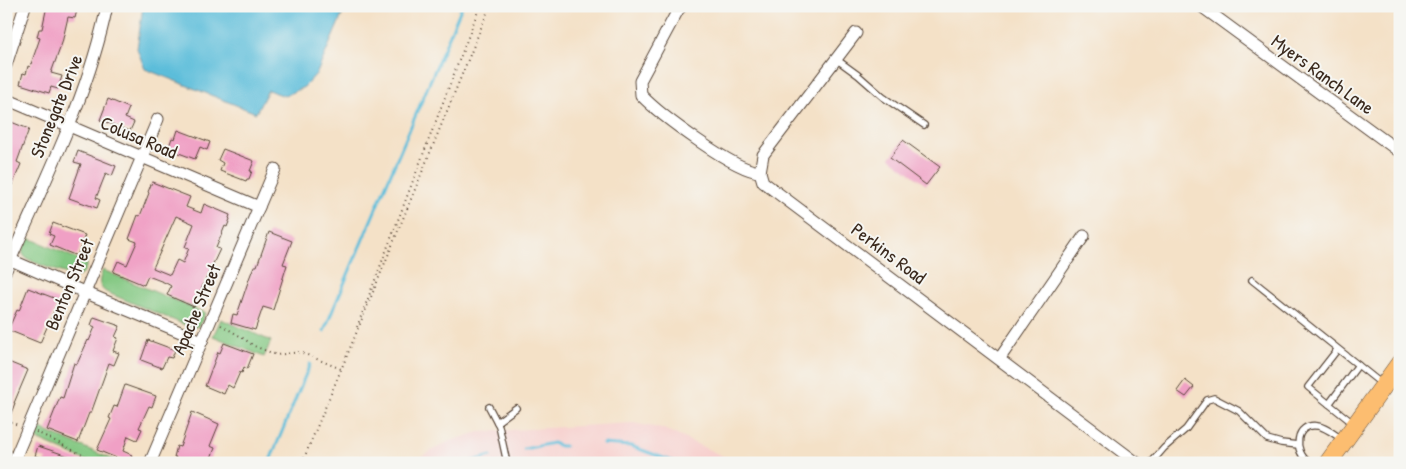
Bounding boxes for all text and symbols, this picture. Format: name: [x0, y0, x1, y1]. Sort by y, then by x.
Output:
street label: Myers Ranch Lane: [1266, 28, 1380, 120]
street label: Stonegate Drive: [23, 50, 89, 161]
street label: Colusa Road: [97, 109, 182, 165]
street label: Perkins Road: [846, 216, 932, 290]
street label: Benton Street: [38, 234, 100, 334]
street label: Apache Street: [165, 259, 227, 358]

